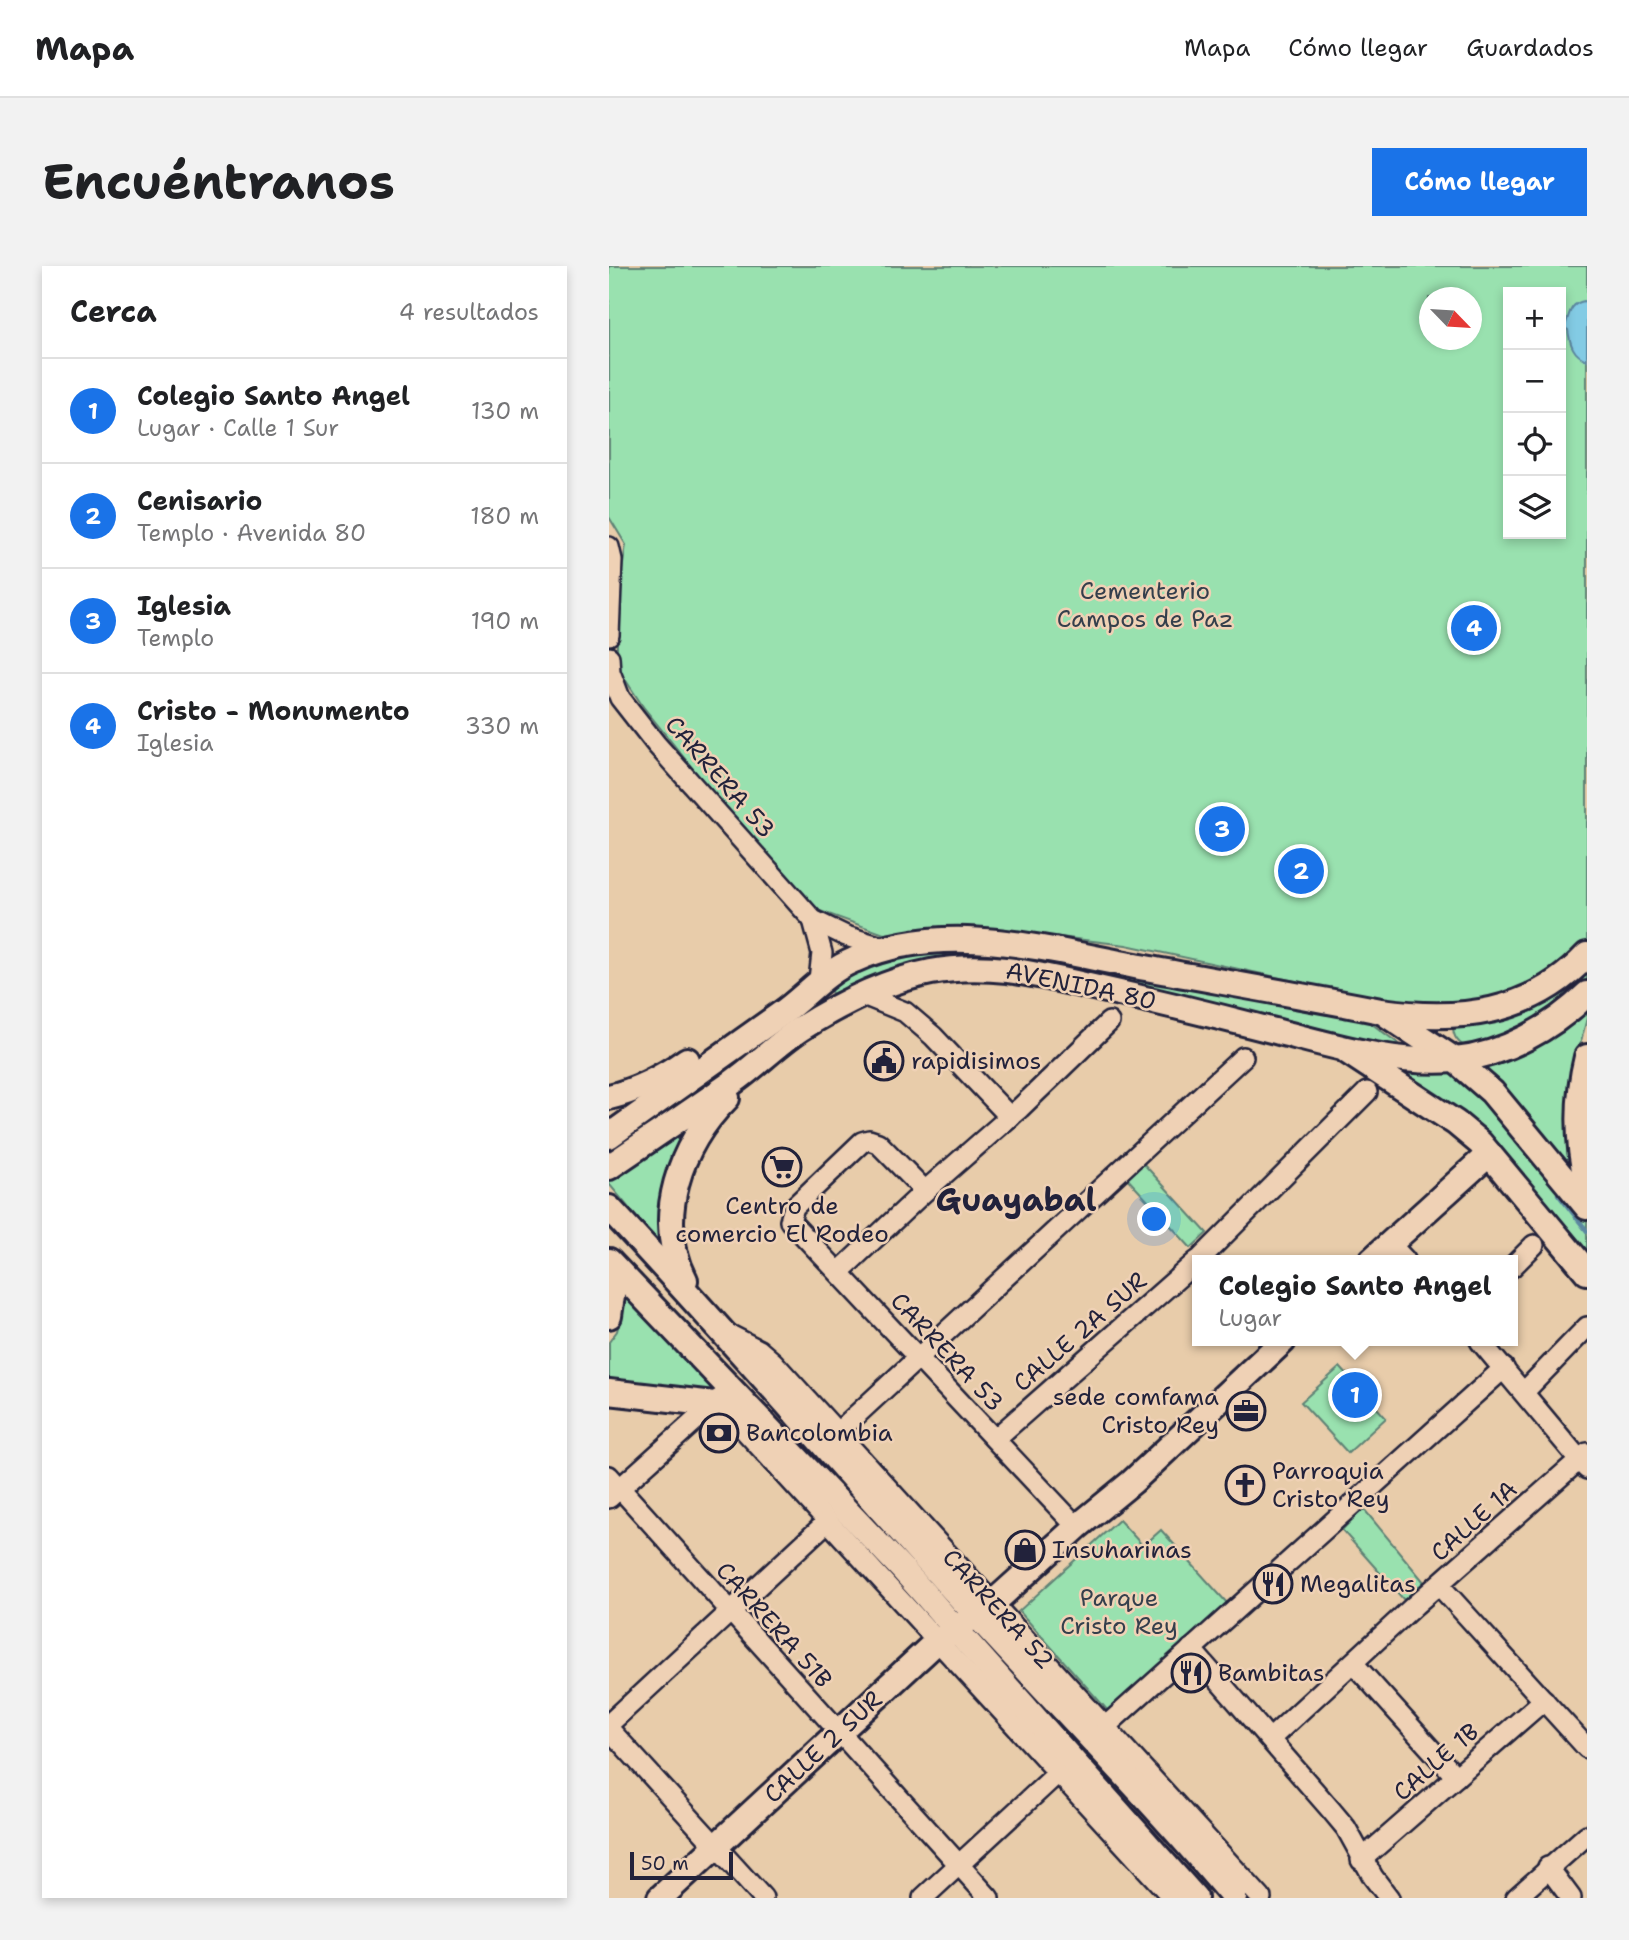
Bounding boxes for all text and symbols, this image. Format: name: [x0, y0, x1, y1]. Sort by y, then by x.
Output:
text: Mapa: [35, 26, 134, 71]
text: Mapa: [1184, 32, 1250, 64]
text: Cómo llegar: [1288, 32, 1428, 64]
text: Guardados: [1466, 32, 1594, 64]
button: Cómo llegar: [1372, 148, 1587, 216]
text: Encuéntranos: [42, 149, 395, 215]
north arrow: [1419, 287, 1482, 350]
map controls: [1503, 287, 1566, 539]
button: +: [1503, 287, 1566, 350]
text: Cerca: [70, 291, 157, 332]
text: 4 resultados: [399, 297, 539, 327]
button: −: [1503, 350, 1566, 413]
text: Colegio Santo Angel: [137, 378, 410, 413]
text: 1: [88, 396, 98, 426]
text: 130 m: [471, 396, 539, 426]
text: Lugar · Calle 1 Sur: [137, 413, 339, 443]
button: locate: [1503, 413, 1566, 476]
button: layers: [1503, 476, 1566, 539]
text: Cenisario: [137, 483, 262, 518]
text: 2: [85, 501, 101, 531]
text: 180 m: [470, 501, 539, 531]
text: Templo · Avenida 80: [137, 518, 366, 548]
park label: Cementerio Campos de Paz: [1057, 575, 1233, 635]
text: Iglesia: [137, 588, 231, 623]
pin: 4: [1451, 602, 1497, 654]
text: 3: [85, 606, 101, 636]
text: 190 m: [471, 606, 539, 636]
text: Templo: [137, 623, 214, 653]
text: Cristo - Monumento: [137, 693, 410, 728]
street label: CARRERA 53: [658, 709, 782, 845]
text: 4: [85, 711, 101, 741]
text: 330 m: [465, 711, 539, 741]
text: Iglesia: [137, 728, 213, 758]
pin: 3: [1199, 803, 1245, 855]
pin: 2: [1278, 845, 1324, 897]
street label: AVENIDA 80: [1003, 954, 1159, 1018]
public building icon: rapidisimos: [863, 1040, 905, 1082]
place label: rapidisimos: [911, 1045, 1041, 1077]
supermarket icon: Centro de comercio El Rodeo: [761, 1146, 803, 1188]
district label: Guayabal: [936, 1178, 1096, 1221]
place label: Centro de comercio El Rodeo: [675, 1190, 889, 1250]
your location: [1137, 1202, 1171, 1236]
popup: [1192, 1255, 1518, 1346]
street label: CALLE 2A SUR: [1007, 1265, 1153, 1399]
text: Colegio Santo Angel: [1218, 1268, 1492, 1303]
street label: CARRERA 53: [883, 1285, 1011, 1419]
text: Lugar: [1218, 1303, 1282, 1333]
pin: 1: [1332, 1369, 1378, 1421]
place label: sede comfama Cristo Rey: [1053, 1381, 1219, 1441]
office icon: sede comfama Cristo Rey: [1225, 1390, 1267, 1432]
bank icon: Bancolombia: [698, 1412, 740, 1454]
place label: Bancolombia: [746, 1417, 893, 1449]
place label: Parroquia Cristo Rey: [1272, 1455, 1390, 1515]
church icon: Parroquia Cristo Rey: [1224, 1464, 1266, 1506]
street label: CALLE 1A: [1424, 1474, 1524, 1568]
shop icon: Insuharinas: [1004, 1529, 1046, 1571]
place label: Insuharinas: [1052, 1534, 1192, 1566]
street label: CARRERA 52: [935, 1542, 1061, 1676]
street label: CARRERA 51B: [709, 1555, 839, 1695]
restaurant icon: Megalitas: [1252, 1563, 1294, 1605]
place label: Megalitas: [1300, 1568, 1416, 1600]
park label: Parque Cristo Rey: [1060, 1582, 1178, 1642]
restaurant icon: Bambitas: [1170, 1652, 1212, 1694]
place label: Bambitas: [1218, 1657, 1325, 1689]
street label: CALLE 2 SUR: [757, 1684, 889, 1810]
street label: CALLE 1B: [1386, 1716, 1486, 1808]
scale bar: [630, 1849, 733, 1881]
text: 50 m: [641, 1851, 689, 1876]

